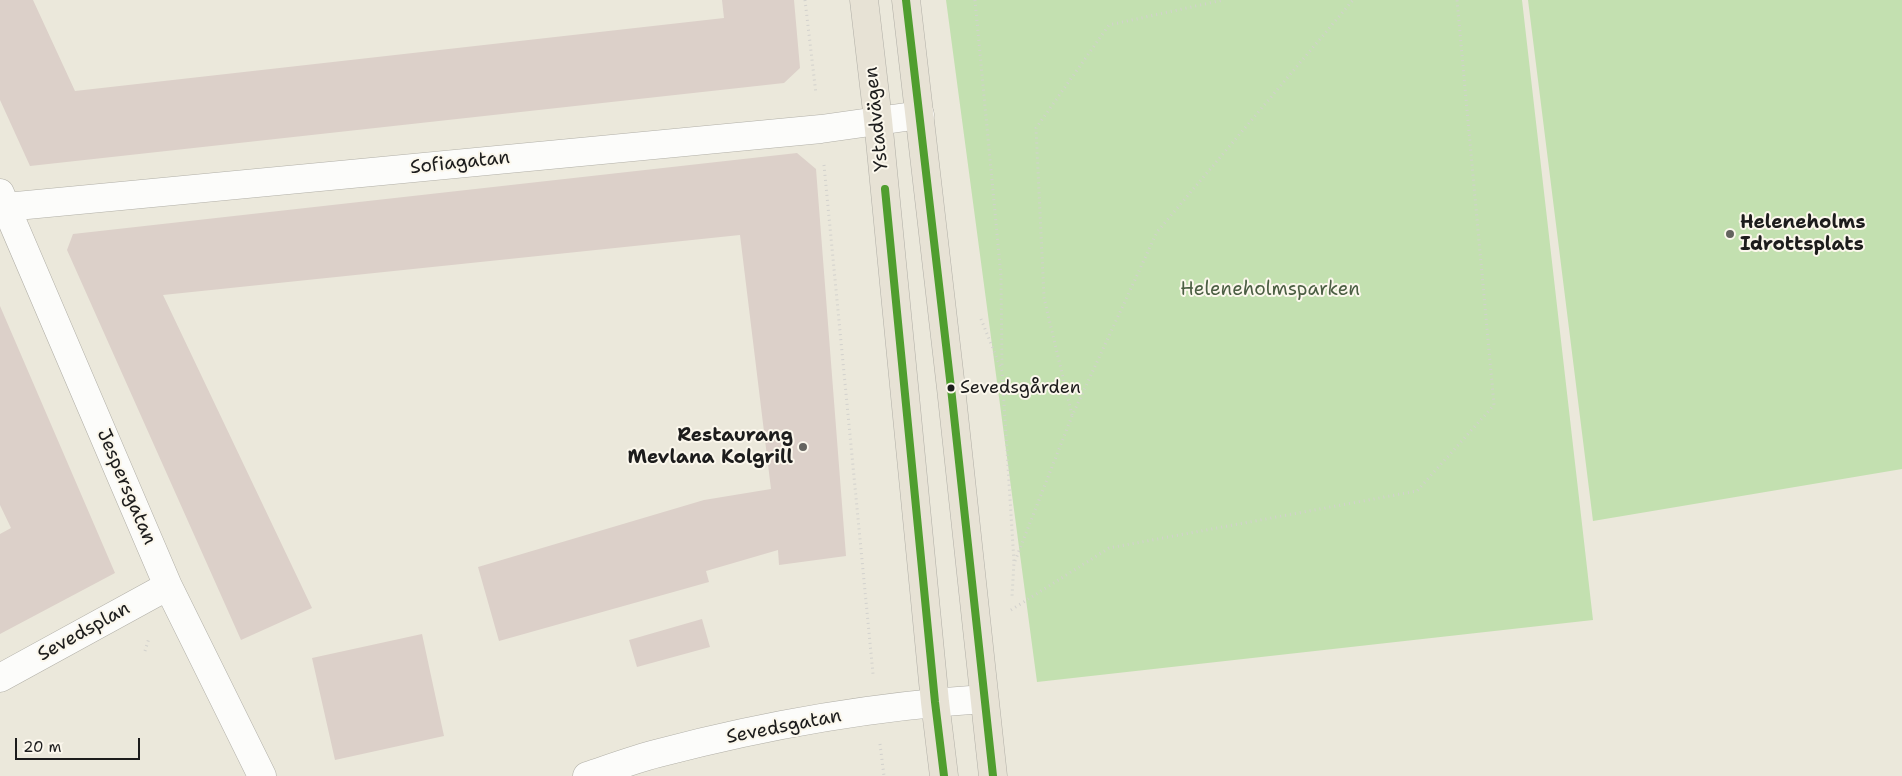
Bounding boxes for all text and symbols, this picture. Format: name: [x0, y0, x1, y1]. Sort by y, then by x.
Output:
street label: Ystadvägen: [860, 65, 894, 173]
street label: Sofiagatan: [409, 146, 511, 180]
place label: Heleneholms Idrottsplats: [1740, 212, 1865, 256]
marker: Heleneholms Idrottsplats: [1724, 228, 1736, 240]
park label: Heleneholmsparken: [1180, 279, 1360, 301]
place label: Sevedsgården: [960, 377, 1081, 399]
marker: Sevedsgården: [946, 383, 956, 393]
place label: Restaurang Mevlana Kolgrill: [627, 425, 793, 469]
street label: Jespersgatan: [91, 426, 161, 548]
marker: Restaurang Mevlana Kolgrill: [797, 441, 809, 453]
street label: Sevedsplan: [34, 597, 134, 667]
street label: Sevedsgatan: [725, 705, 843, 749]
scale bar: [18, 728, 142, 760]
text: 20 m: [23, 737, 62, 757]

